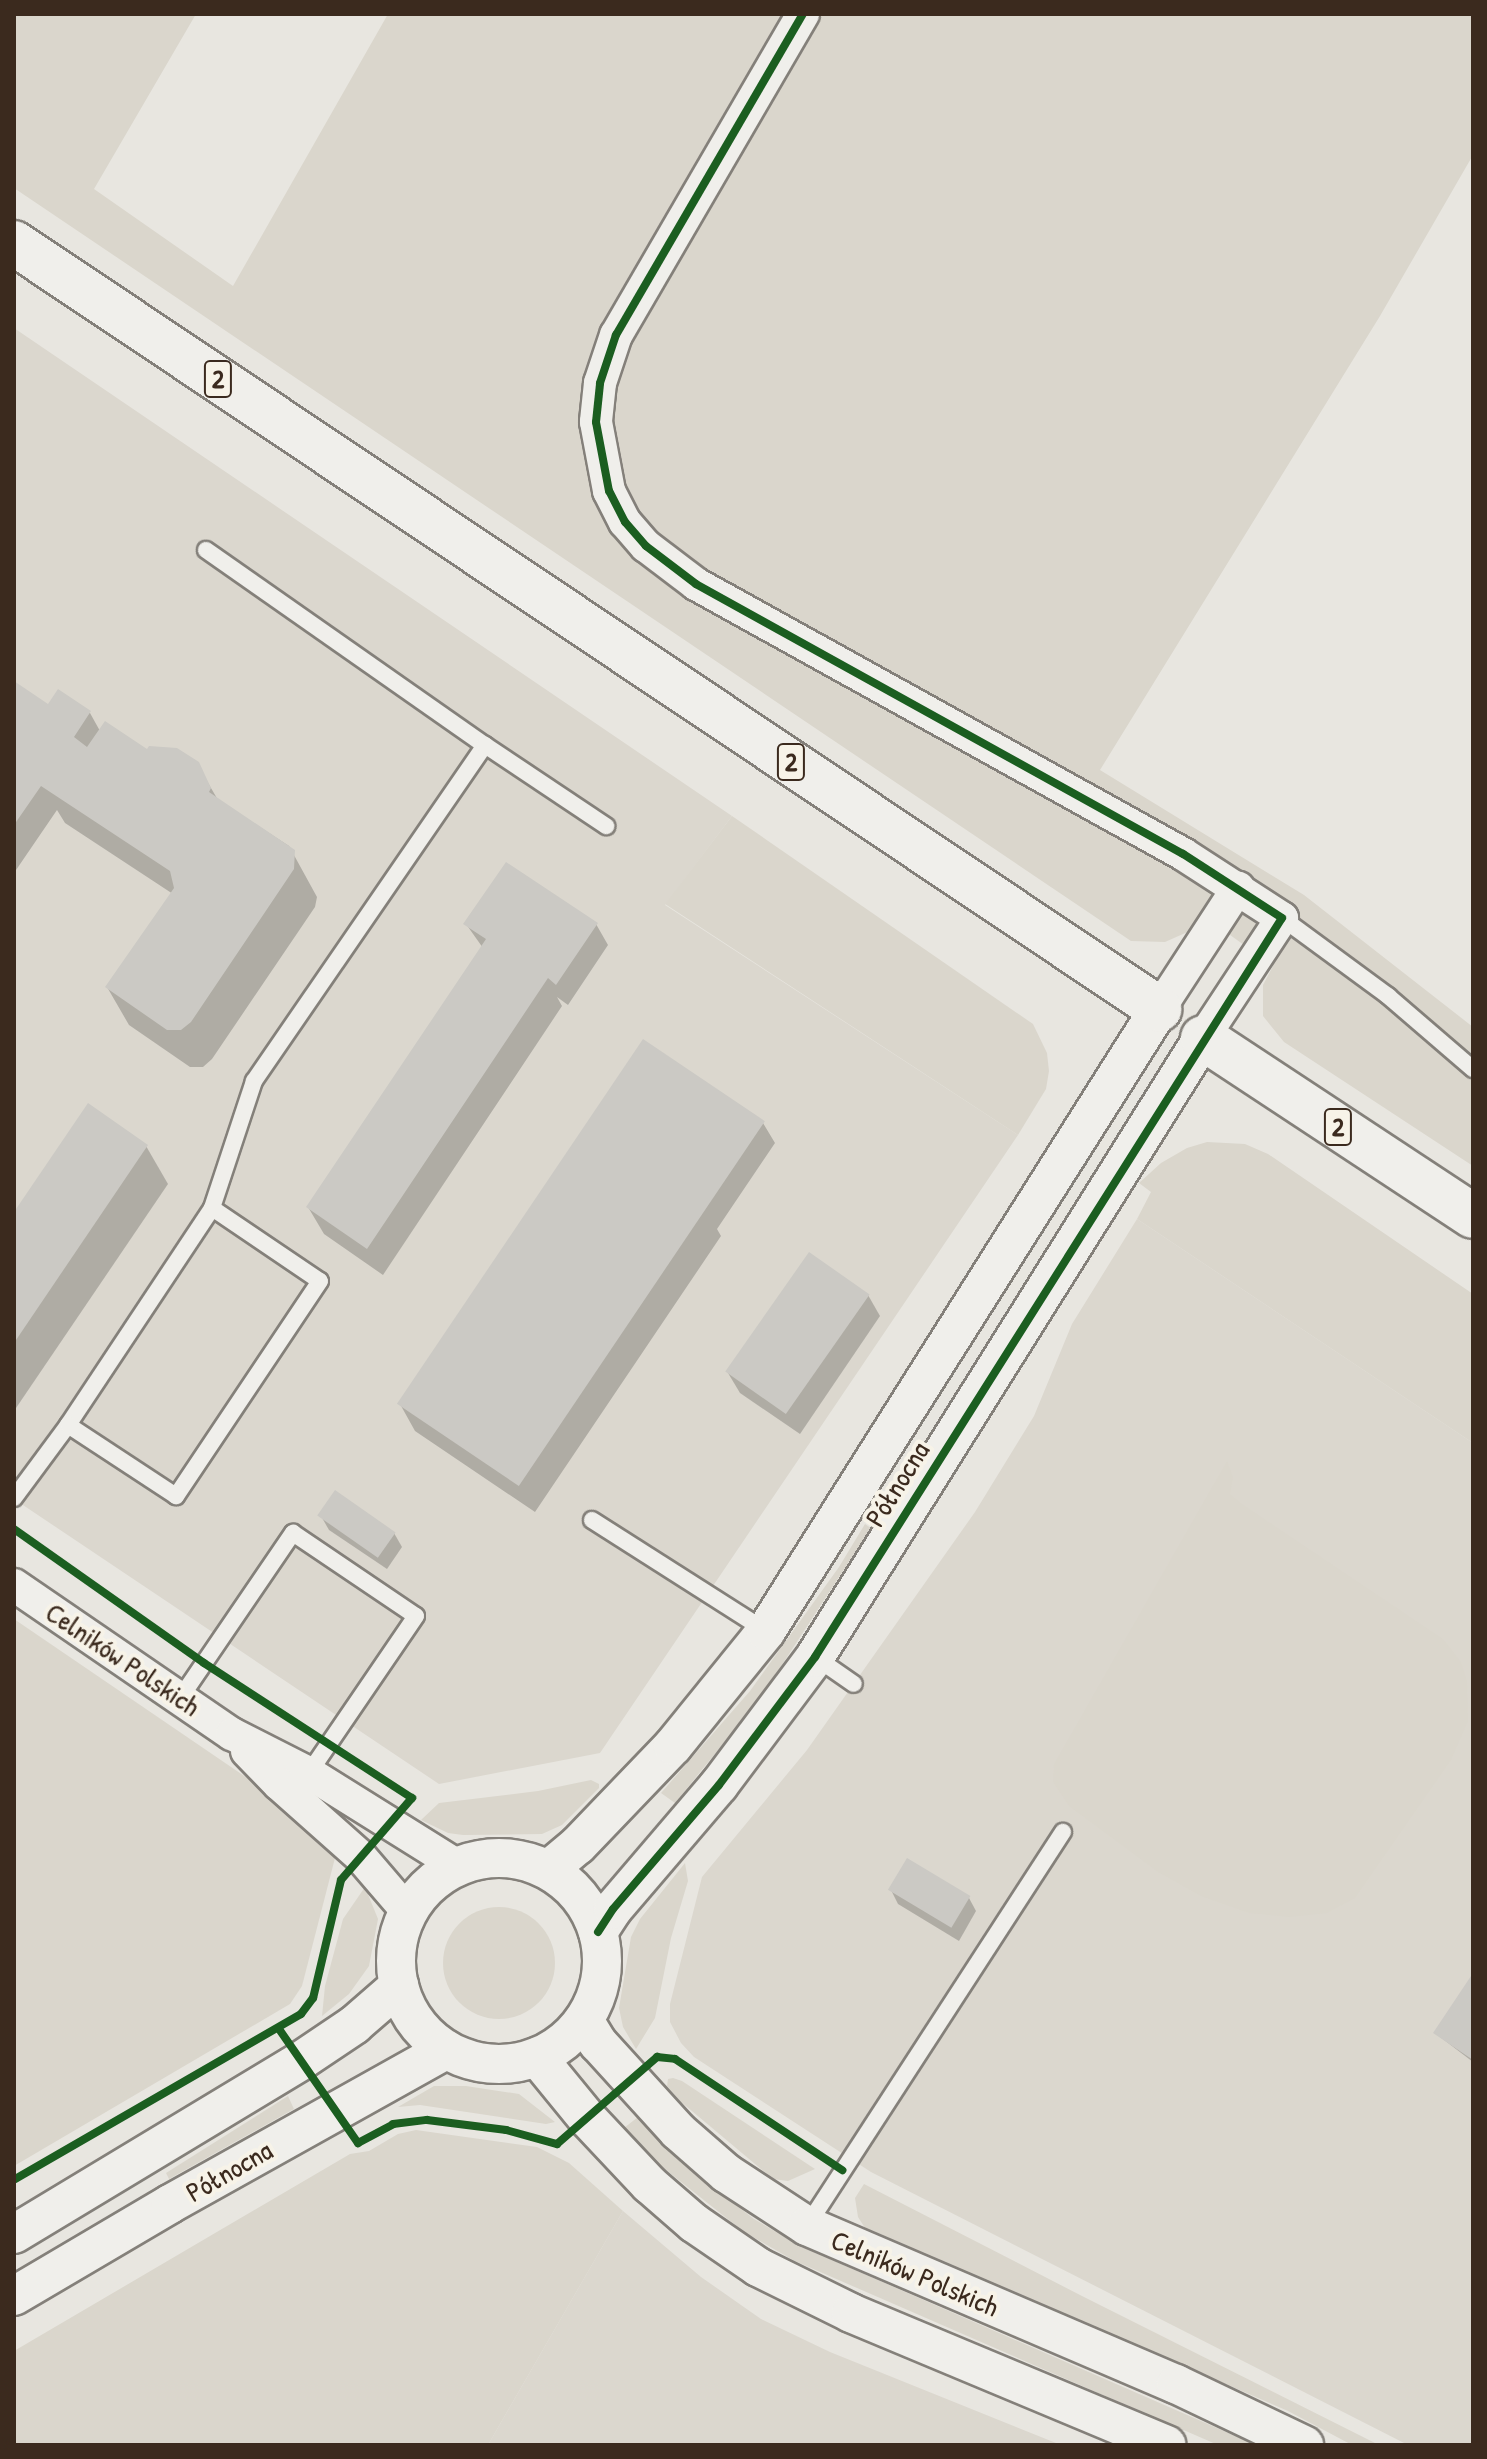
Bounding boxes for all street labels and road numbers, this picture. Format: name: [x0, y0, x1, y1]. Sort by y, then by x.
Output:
road number: 2: [202, 357, 234, 401]
road number: 2: [775, 740, 807, 784]
road number: 2: [1322, 1105, 1354, 1149]
street label: Północna: [858, 1435, 936, 1533]
street label: Celników Polskich: [40, 1595, 206, 1723]
street label: Północna: [180, 2133, 278, 2209]
street label: Celników Polskich: [826, 2223, 1004, 2323]

